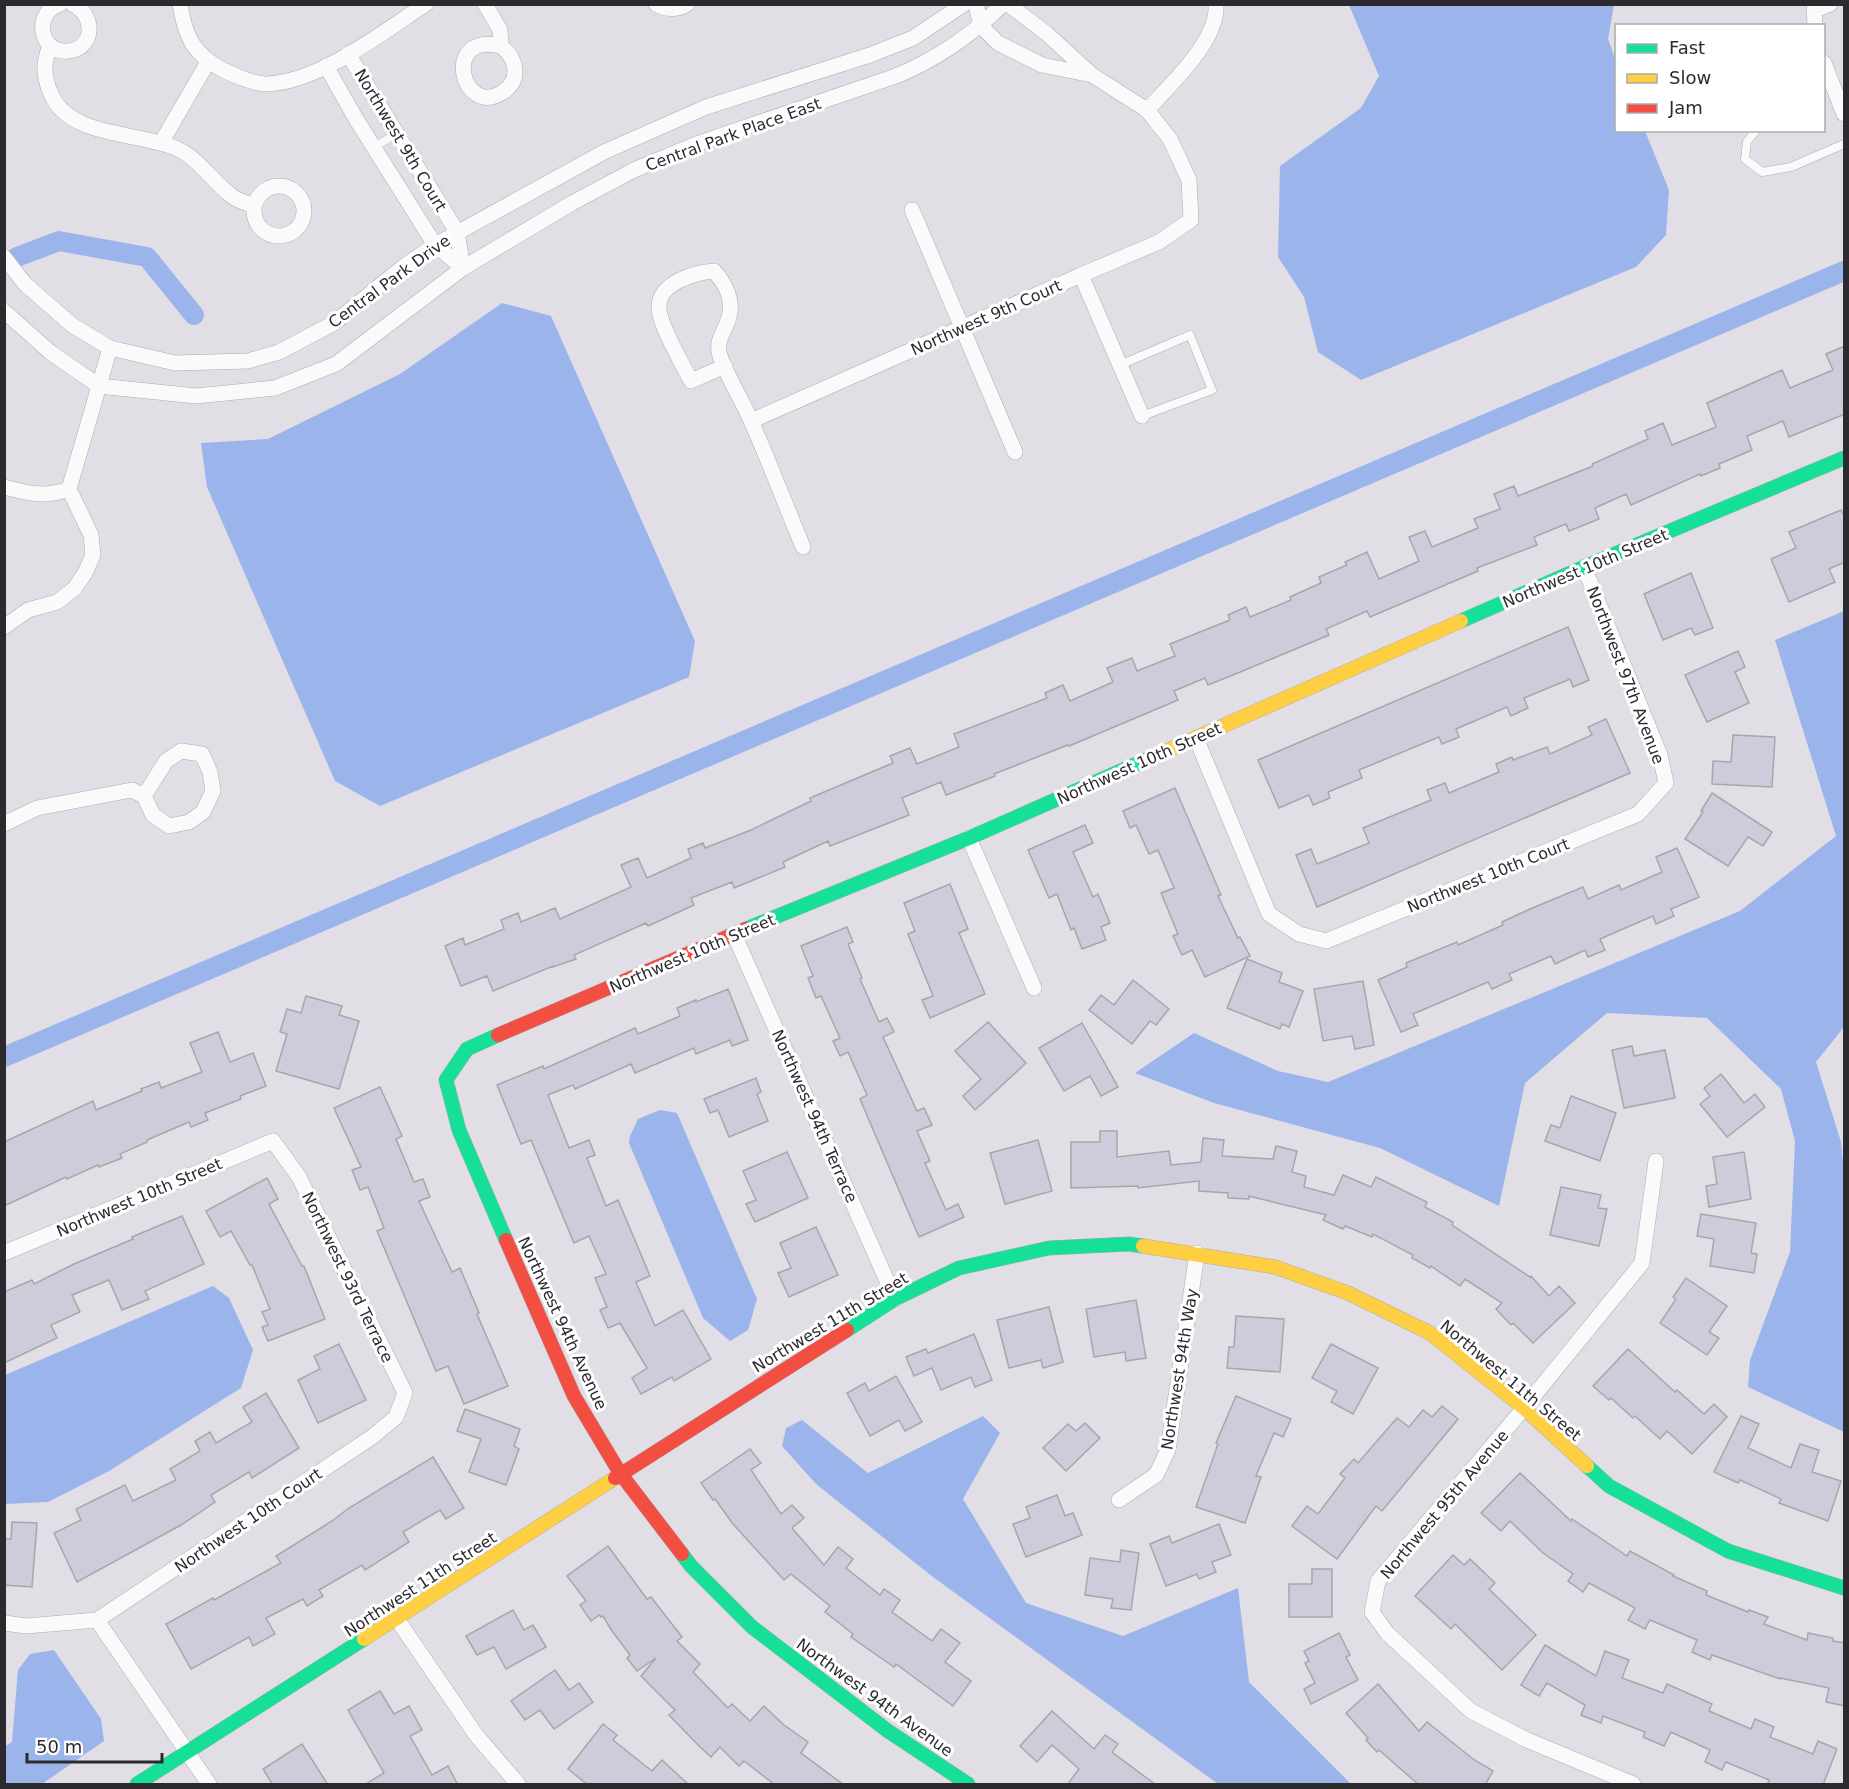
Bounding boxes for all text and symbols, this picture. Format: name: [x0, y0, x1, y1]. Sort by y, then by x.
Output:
legend: [1615, 24, 1825, 132]
text: Fast: [1669, 37, 1705, 58]
street label: Northwest 9th Court: [350, 65, 451, 215]
text: Slow: [1669, 67, 1711, 88]
street label: Central Park Place East: [643, 94, 823, 175]
text: Jam: [1668, 97, 1703, 118]
street label: Central Park Drive: [325, 231, 454, 332]
street label: Northwest 9th Court: [908, 276, 1065, 359]
street label: Northwest 10th Street: [1500, 525, 1671, 612]
street label: Northwest 97th Avenue: [1583, 584, 1668, 767]
street label: Northwest 10th Street: [1054, 719, 1224, 808]
street label: Northwest 10th Court: [1404, 834, 1572, 917]
street label: Northwest 10th Street: [607, 910, 778, 997]
street label: Northwest 94th Terrace: [768, 1027, 861, 1206]
street label: Northwest 10th Street: [54, 1154, 225, 1241]
street label: Northwest 93rd Terrace: [298, 1189, 397, 1366]
street label: Northwest 94th Avenue: [514, 1234, 611, 1413]
street label: Northwest 11th Street: [749, 1268, 911, 1376]
street label: Northwest 94th Way: [1157, 1287, 1202, 1451]
street label: Northwest 11th Street: [1436, 1316, 1585, 1445]
street label: Northwest 95th Avenue: [1376, 1426, 1512, 1583]
street label: Northwest 10th Court: [171, 1464, 325, 1577]
street label: Northwest 11th Street: [341, 1528, 500, 1641]
street label: Northwest 94th Avenue: [793, 1634, 957, 1761]
scale bar: [27, 1726, 162, 1764]
text: 50 m: [36, 1736, 82, 1757]

